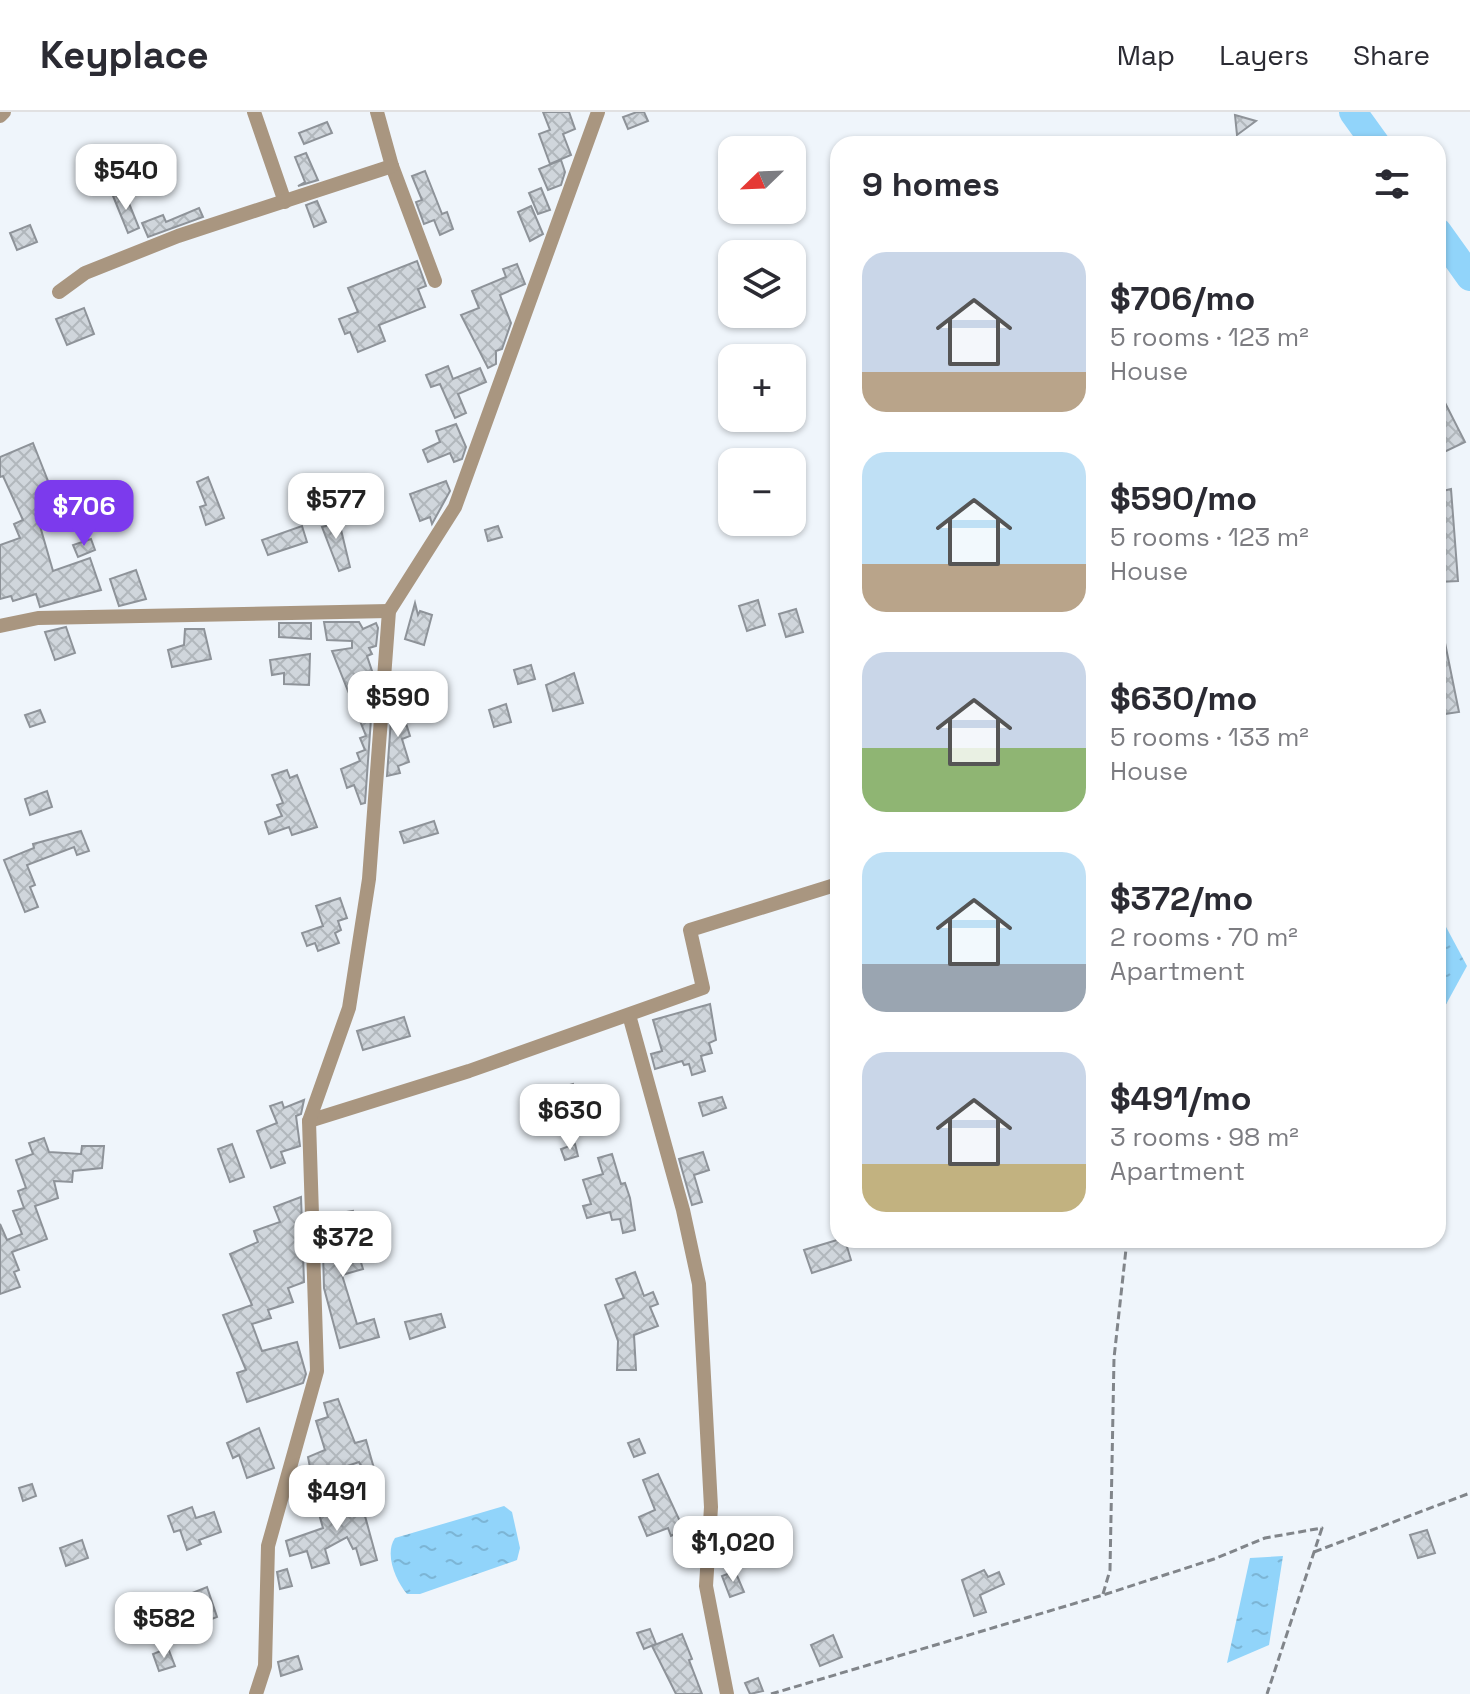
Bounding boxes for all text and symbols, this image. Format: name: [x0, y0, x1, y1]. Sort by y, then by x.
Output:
text: Keyplace: [40, 31, 209, 79]
text: Map: [1117, 37, 1175, 73]
text: Layers: [1219, 37, 1309, 73]
text: Share: [1353, 37, 1430, 73]
north arrow: [718, 136, 806, 224]
map controls: [718, 136, 806, 536]
pin: $540: [79, 144, 173, 212]
text: $540: [94, 153, 158, 187]
icon: filters: [1370, 162, 1414, 206]
text: 9 homes: [862, 163, 1000, 206]
button: layers: [718, 240, 806, 328]
text: $706/mo: [1110, 277, 1255, 320]
icon: home: [926, 284, 1022, 380]
text: 5 rooms · 123 m²: [1110, 320, 1309, 354]
button: +: [718, 344, 806, 432]
text: House: [1110, 354, 1188, 388]
button: −: [718, 448, 806, 536]
pin: $577: [289, 473, 383, 541]
text: $590/mo: [1110, 477, 1257, 520]
pin: $706: [37, 480, 131, 548]
text: $577: [306, 482, 366, 516]
icon: home: [926, 484, 1022, 580]
text: $706: [53, 489, 115, 523]
text: 5 rooms · 123 m²: [1110, 520, 1309, 554]
text: House: [1110, 554, 1188, 588]
pin: $590: [351, 671, 445, 739]
text: $630/mo: [1110, 677, 1257, 720]
text: $590: [366, 680, 430, 714]
icon: home: [926, 684, 1022, 780]
text: 5 rooms · 133 m²: [1110, 720, 1309, 754]
text: House: [1110, 754, 1188, 788]
text: $372/mo: [1110, 877, 1253, 920]
icon: home: [926, 884, 1022, 980]
text: 2 rooms · 70 m²: [1110, 920, 1298, 954]
text: Apartment: [1110, 954, 1245, 988]
text: $491/mo: [1110, 1077, 1252, 1120]
pin: $630: [523, 1084, 617, 1152]
icon: home: [926, 1084, 1022, 1180]
text: $630: [538, 1093, 602, 1127]
text: 3 rooms · 98 m²: [1110, 1120, 1299, 1154]
text: Apartment: [1110, 1154, 1245, 1188]
pin: $372: [296, 1211, 390, 1279]
text: $372: [312, 1220, 374, 1254]
pin: $491: [290, 1465, 384, 1533]
text: $491: [307, 1474, 367, 1508]
pin: $1,020: [668, 1516, 798, 1584]
text: $1,020: [691, 1525, 775, 1559]
pin: $582: [117, 1592, 211, 1660]
text: $582: [133, 1601, 195, 1635]

